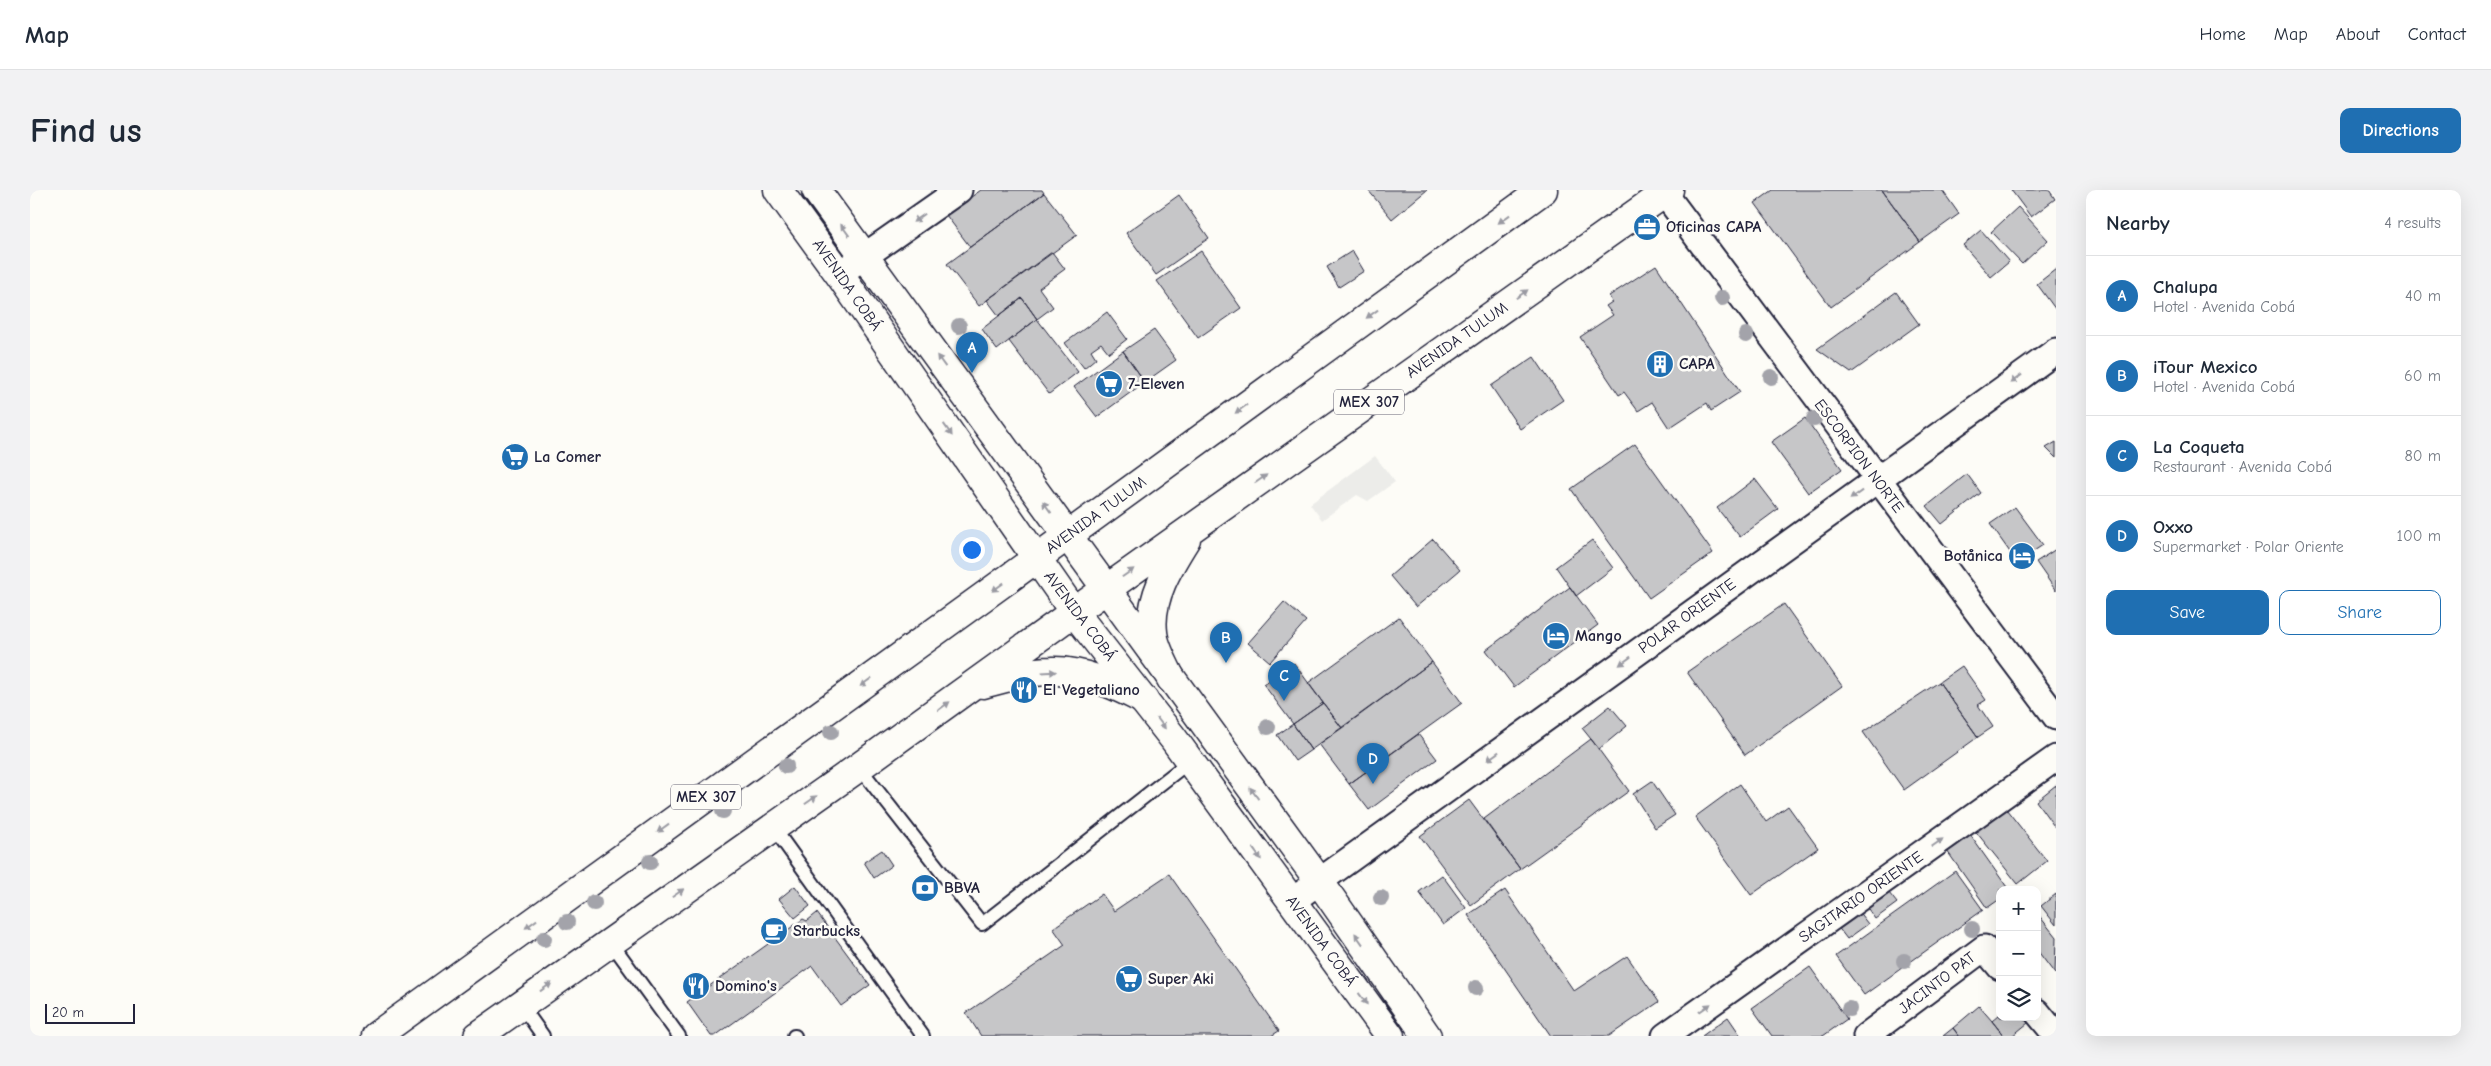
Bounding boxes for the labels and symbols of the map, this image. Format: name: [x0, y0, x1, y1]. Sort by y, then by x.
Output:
office icon: Oficinas CAPA: [1632, 212, 1662, 242]
one-way arrow: [912, 213, 926, 223]
one-way arrow: [1498, 213, 1511, 224]
place label: Oficinas CAPA: [1666, 218, 1762, 236]
one-way arrow: [840, 223, 850, 237]
street label: AVENIDA COBÁ: [809, 235, 886, 334]
one-way arrow: [1515, 289, 1529, 299]
street label: AVENIDA TULUM: [1403, 298, 1511, 382]
one-way arrow: [1365, 309, 1379, 319]
pin: A: [956, 332, 988, 373]
building icon: CAPA: [1645, 349, 1675, 379]
one-way arrow: [936, 354, 946, 368]
place label: CAPA: [1679, 355, 1715, 373]
supermarket icon: 7-Eleven: [1094, 369, 1124, 399]
one-way arrow: [2010, 374, 2023, 384]
place label: 7-Eleven: [1128, 375, 1185, 393]
road number: MEX 307: [1334, 390, 1404, 414]
street label: ESCORPION NORTE: [1810, 396, 1908, 517]
one-way arrow: [1235, 404, 1248, 415]
one-way arrow: [943, 423, 953, 437]
supermarket icon: La Comer: [500, 442, 530, 472]
place label: La Comer: [534, 448, 602, 466]
street label: AVENIDA TULUM: [1042, 473, 1150, 557]
one-way arrow: [1254, 474, 1268, 484]
one-way arrow: [1849, 490, 1863, 500]
one-way arrow: [1041, 501, 1052, 514]
your location: [959, 537, 985, 563]
hotel icon: Botånica: [2007, 541, 2037, 571]
place label: Botånica: [1944, 547, 2003, 565]
street label: AVENIDA COBÁ: [1040, 567, 1120, 664]
one-way arrow: [1121, 568, 1135, 578]
street label: POLAR ORIENTE: [1635, 575, 1739, 657]
one-way arrow: [991, 582, 1004, 592]
hotel icon: Mango: [1541, 621, 1571, 651]
pin: B: [1210, 622, 1242, 663]
place label: Mango: [1575, 627, 1622, 645]
one-way arrow: [1618, 656, 1631, 666]
pin: C: [1268, 660, 1300, 701]
one-way arrow: [1041, 667, 1057, 675]
restaurant icon: El Vegetaliano: [1009, 675, 1039, 705]
one-way arrow: [859, 677, 873, 687]
place label: El Vegetaliano: [1043, 681, 1140, 699]
one-way arrow: [937, 700, 950, 711]
one-way arrow: [1156, 716, 1167, 729]
pin: D: [1357, 743, 1389, 784]
one-way arrow: [1486, 750, 1499, 760]
road number: MEX 307: [671, 784, 741, 810]
one-way arrow: [1249, 786, 1259, 800]
one-way arrow: [805, 795, 818, 805]
one-way arrow: [657, 823, 670, 834]
one-way arrow: [1931, 838, 1944, 848]
one-way arrow: [1252, 847, 1262, 861]
street label: SAGITARIO ORIENTE: [1796, 847, 1927, 947]
bank icon: BBVA: [910, 873, 940, 903]
place label: BBVA: [944, 879, 980, 897]
one-way arrow: [671, 888, 685, 898]
street label: AVENIDA COBÁ: [1282, 892, 1361, 990]
cafe icon: Starbucks: [759, 916, 789, 946]
one-way arrow: [525, 918, 538, 928]
place label: Starbucks: [793, 922, 860, 940]
one-way arrow: [1354, 932, 1364, 946]
street label: JACINTO PAT: [1895, 948, 1979, 1018]
supermarket icon: Super Aki: [1114, 964, 1144, 994]
place label: Super Aki: [1148, 970, 1214, 988]
restaurant icon: Domino's: [681, 971, 711, 1001]
place label: Domino's: [715, 977, 777, 995]
one-way arrow: [539, 982, 553, 992]
one-way arrow: [1358, 992, 1368, 1006]
scale bar: [45, 1001, 135, 1024]
one-way arrow: [1698, 1003, 1712, 1013]

